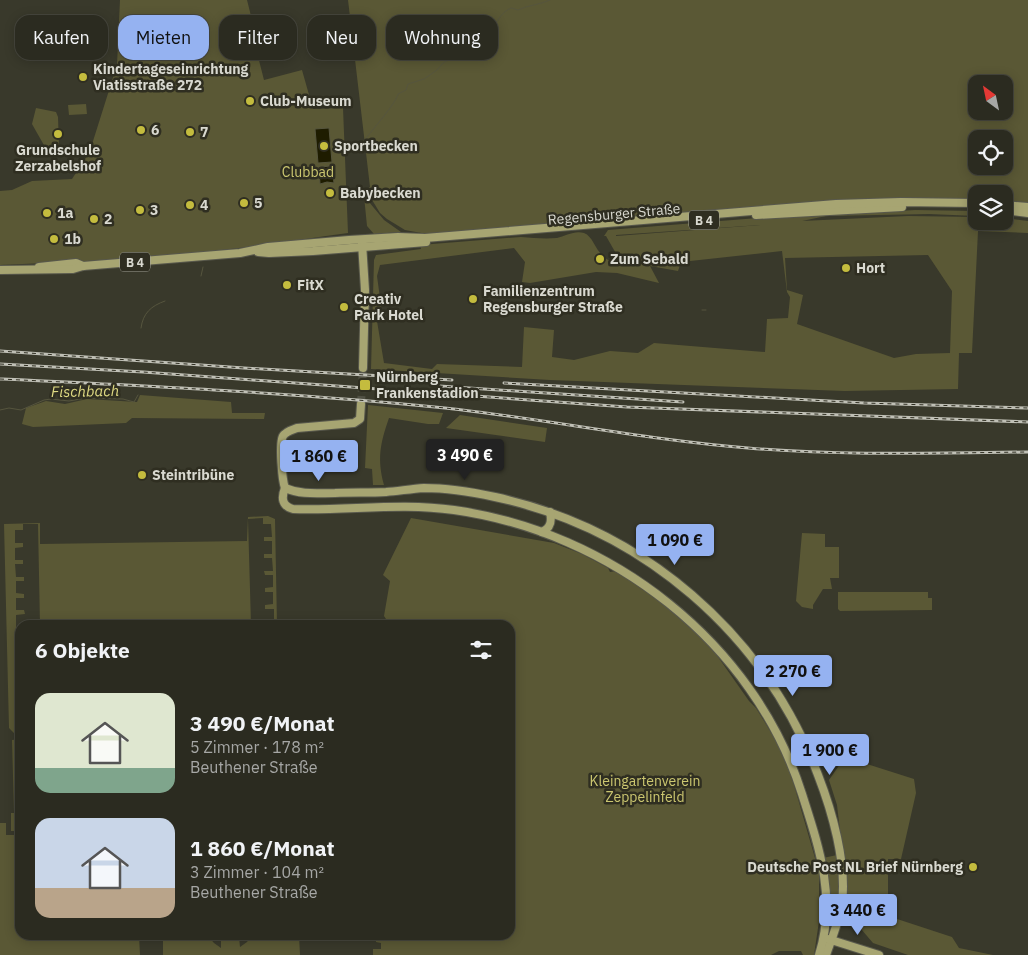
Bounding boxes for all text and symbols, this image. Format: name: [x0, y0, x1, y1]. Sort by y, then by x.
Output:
chip: Kaufen: [15, 15, 108, 60]
chip: Mieten: [118, 15, 209, 60]
chip: Filter: [219, 15, 297, 60]
chip: Neu: [307, 15, 376, 60]
chip: Wohnung: [386, 15, 498, 60]
place label: Kindertageseinrichtung Viatisstraße 272: [93, 60, 249, 94]
marker: Kindertageseinrichtung Viatisstraße 272: [77, 71, 89, 83]
north arrow: [968, 75, 1012, 120]
map controls: [968, 75, 1013, 230]
place label: Club-Museum: [260, 92, 352, 110]
marker: Club-Museum: [244, 95, 256, 107]
place label: 6: [151, 121, 159, 139]
place label: 7: [200, 123, 208, 141]
marker: 6: [135, 124, 147, 136]
marker: 7: [184, 126, 196, 138]
marker: Grundschule Zerzabelshof: [52, 128, 64, 140]
button: locate: [968, 130, 1013, 175]
place label: Sportbecken: [334, 137, 418, 155]
marker: Sportbecken: [318, 140, 330, 152]
place label: Grundschule Zerzabelshof: [15, 141, 101, 175]
park label: Clubbad: [282, 163, 334, 181]
place label: Babybecken: [340, 184, 421, 202]
button: layers: [968, 185, 1013, 230]
marker: Babybecken: [324, 187, 336, 199]
place label: 5: [254, 194, 262, 212]
place label: 4: [200, 196, 208, 214]
marker: 5: [238, 197, 250, 209]
marker: 4: [184, 199, 196, 211]
street label: Regensburger Straße: [547, 199, 681, 229]
place label: 3: [150, 201, 158, 219]
place label: 1a: [57, 204, 73, 222]
marker: 3: [134, 204, 146, 216]
marker: 1a: [41, 207, 53, 219]
place label: 2: [104, 210, 112, 228]
road number: B 4: [689, 210, 719, 230]
marker: 2: [88, 213, 100, 225]
place label: 1b: [64, 230, 81, 248]
marker: 1b: [48, 233, 60, 245]
place label: Zum Sebald: [610, 250, 688, 268]
road number: B 4: [120, 252, 150, 272]
marker: Zum Sebald: [594, 253, 606, 265]
place label: Hort: [856, 259, 885, 277]
marker: Hort: [840, 262, 852, 274]
place label: FitX: [297, 276, 325, 294]
marker: FitX: [281, 279, 293, 291]
place label: Familienzentrum Regensburger Straße: [483, 282, 623, 316]
place label: Creativ Park Hotel: [354, 290, 423, 324]
marker: Familienzentrum Regensburger Straße: [467, 293, 479, 305]
marker: Creativ Park Hotel: [338, 301, 350, 313]
place label: Nürnberg Frankenstadion: [376, 368, 478, 402]
marker: Nürnberg Frankenstadion: [358, 378, 372, 392]
water label: Fischbach: [51, 381, 119, 401]
pin: 3 490 €: [419, 438, 511, 481]
pin: 1 860 €: [273, 440, 365, 482]
text: 3 490 €: [437, 445, 493, 465]
text: 1 860 €: [291, 446, 347, 466]
place label: Steintribüne: [152, 466, 234, 484]
marker: Steintribüne: [136, 469, 148, 481]
pin: 1 090 €: [629, 524, 721, 566]
text: 1 090 €: [647, 530, 703, 550]
text: 6 Objekte: [35, 636, 130, 664]
icon: filters: [467, 636, 495, 664]
pin: 2 270 €: [747, 654, 839, 697]
text: 2 270 €: [765, 661, 821, 681]
text: 3 490 €/Monat: [190, 709, 335, 737]
icon: home: [75, 713, 135, 773]
pin: 1 900 €: [784, 734, 876, 776]
text: 5 Zimmer · 178 m²: [190, 737, 324, 757]
text: 1 900 €: [802, 740, 858, 760]
text: Beuthener Straße: [190, 757, 318, 777]
park label: Kleingartenverein Zeppelinfeld: [590, 772, 700, 806]
text: 1 860 €/Monat: [190, 834, 335, 862]
icon: home: [75, 838, 135, 898]
place label: Deutsche Post NL Brief Nürnberg: [747, 858, 963, 876]
marker: Deutsche Post NL Brief Nürnberg: [967, 861, 979, 873]
text: 3 Zimmer · 104 m²: [190, 862, 324, 882]
text: Beuthener Straße: [190, 882, 318, 902]
pin: 3 440 €: [812, 894, 904, 936]
text: 3 440 €: [830, 900, 886, 920]

